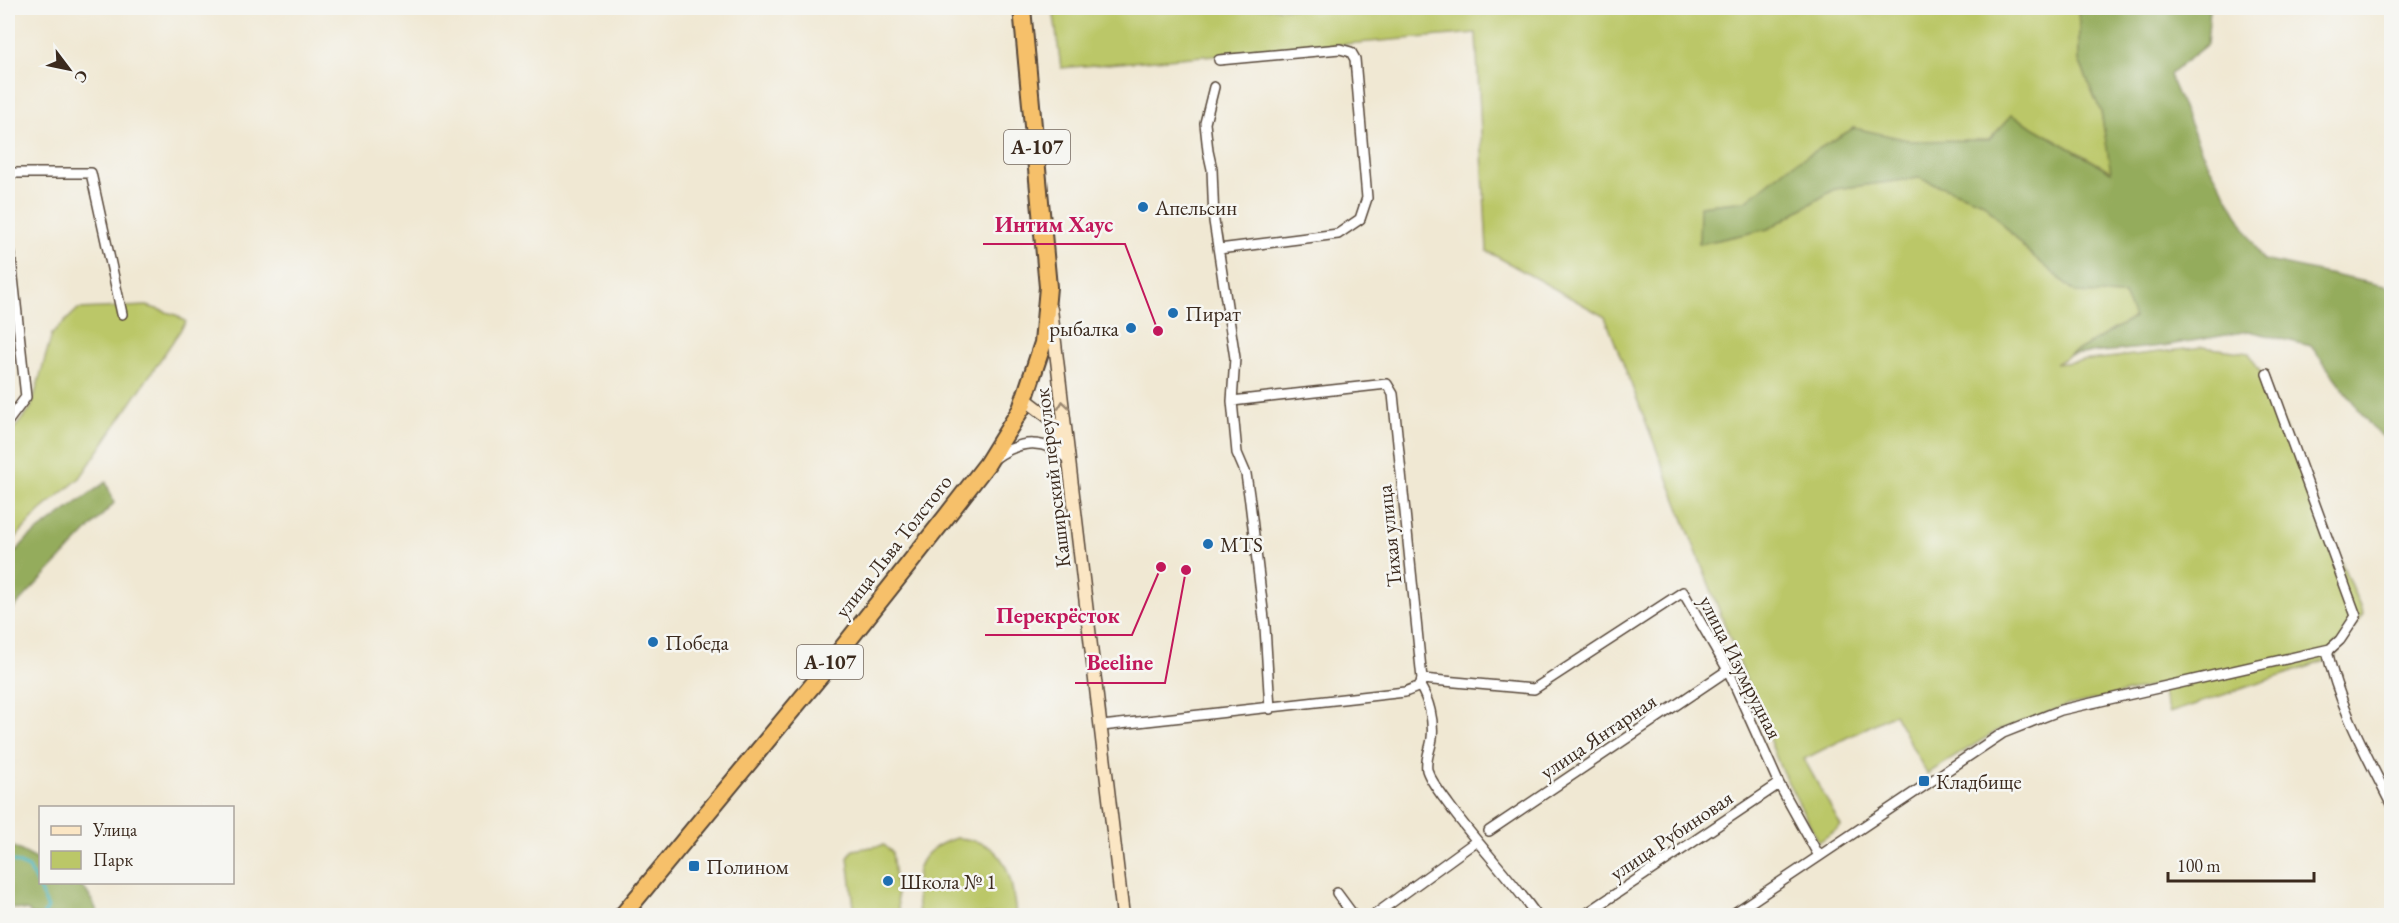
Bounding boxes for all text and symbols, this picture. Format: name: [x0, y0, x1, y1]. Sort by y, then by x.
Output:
north arrow: [39, 39, 99, 99]
text: С: [69, 66, 93, 87]
road number: А-107: [1004, 130, 1070, 164]
place label: Апельсин: [1154, 194, 1237, 221]
marker: Апельсин: [1136, 200, 1150, 214]
callout: Интим Хаус: [983, 204, 1125, 244]
text: Интим Хаус: [995, 210, 1113, 239]
place label: Пират: [1185, 300, 1241, 327]
marker: Пират: [1166, 306, 1180, 320]
place label: рыбалка: [1049, 315, 1120, 342]
marker: рыбалка: [1124, 321, 1138, 335]
street label: Каширский переулок: [1028, 387, 1076, 569]
one-way arrow: [1057, 400, 1070, 409]
street label: улица Льва Толстого: [828, 469, 958, 623]
street label: Тихая улица: [1370, 483, 1408, 589]
place label: MTS: [1220, 531, 1263, 558]
marker: MTS: [1201, 537, 1215, 551]
street label: улица Изумрудная: [1693, 591, 1789, 743]
callout: Перекрёсток: [985, 595, 1132, 635]
text: Перекрёсток: [996, 601, 1121, 630]
place label: Победа: [665, 629, 729, 656]
marker: Победа: [646, 635, 660, 649]
callout: Beeline: [1075, 643, 1165, 683]
road number: А-107: [797, 645, 863, 679]
text: Beeline: [1087, 648, 1153, 677]
street label: улица Янтарная: [1535, 687, 1661, 785]
place label: Кладбище: [1936, 768, 2022, 795]
marker: Кладбище: [1917, 774, 1931, 788]
street label: улица Рубиновая: [1604, 784, 1738, 886]
legend: [39, 806, 234, 884]
text: Улица: [92, 818, 138, 841]
scale bar: [2168, 845, 2314, 883]
text: Парк: [93, 848, 133, 871]
place label: Полином: [706, 853, 789, 880]
text: 100 m: [2177, 854, 2221, 877]
marker: Полином: [687, 859, 701, 873]
place label: Школа № 1: [900, 868, 996, 895]
marker: Школа № 1: [881, 874, 895, 888]

